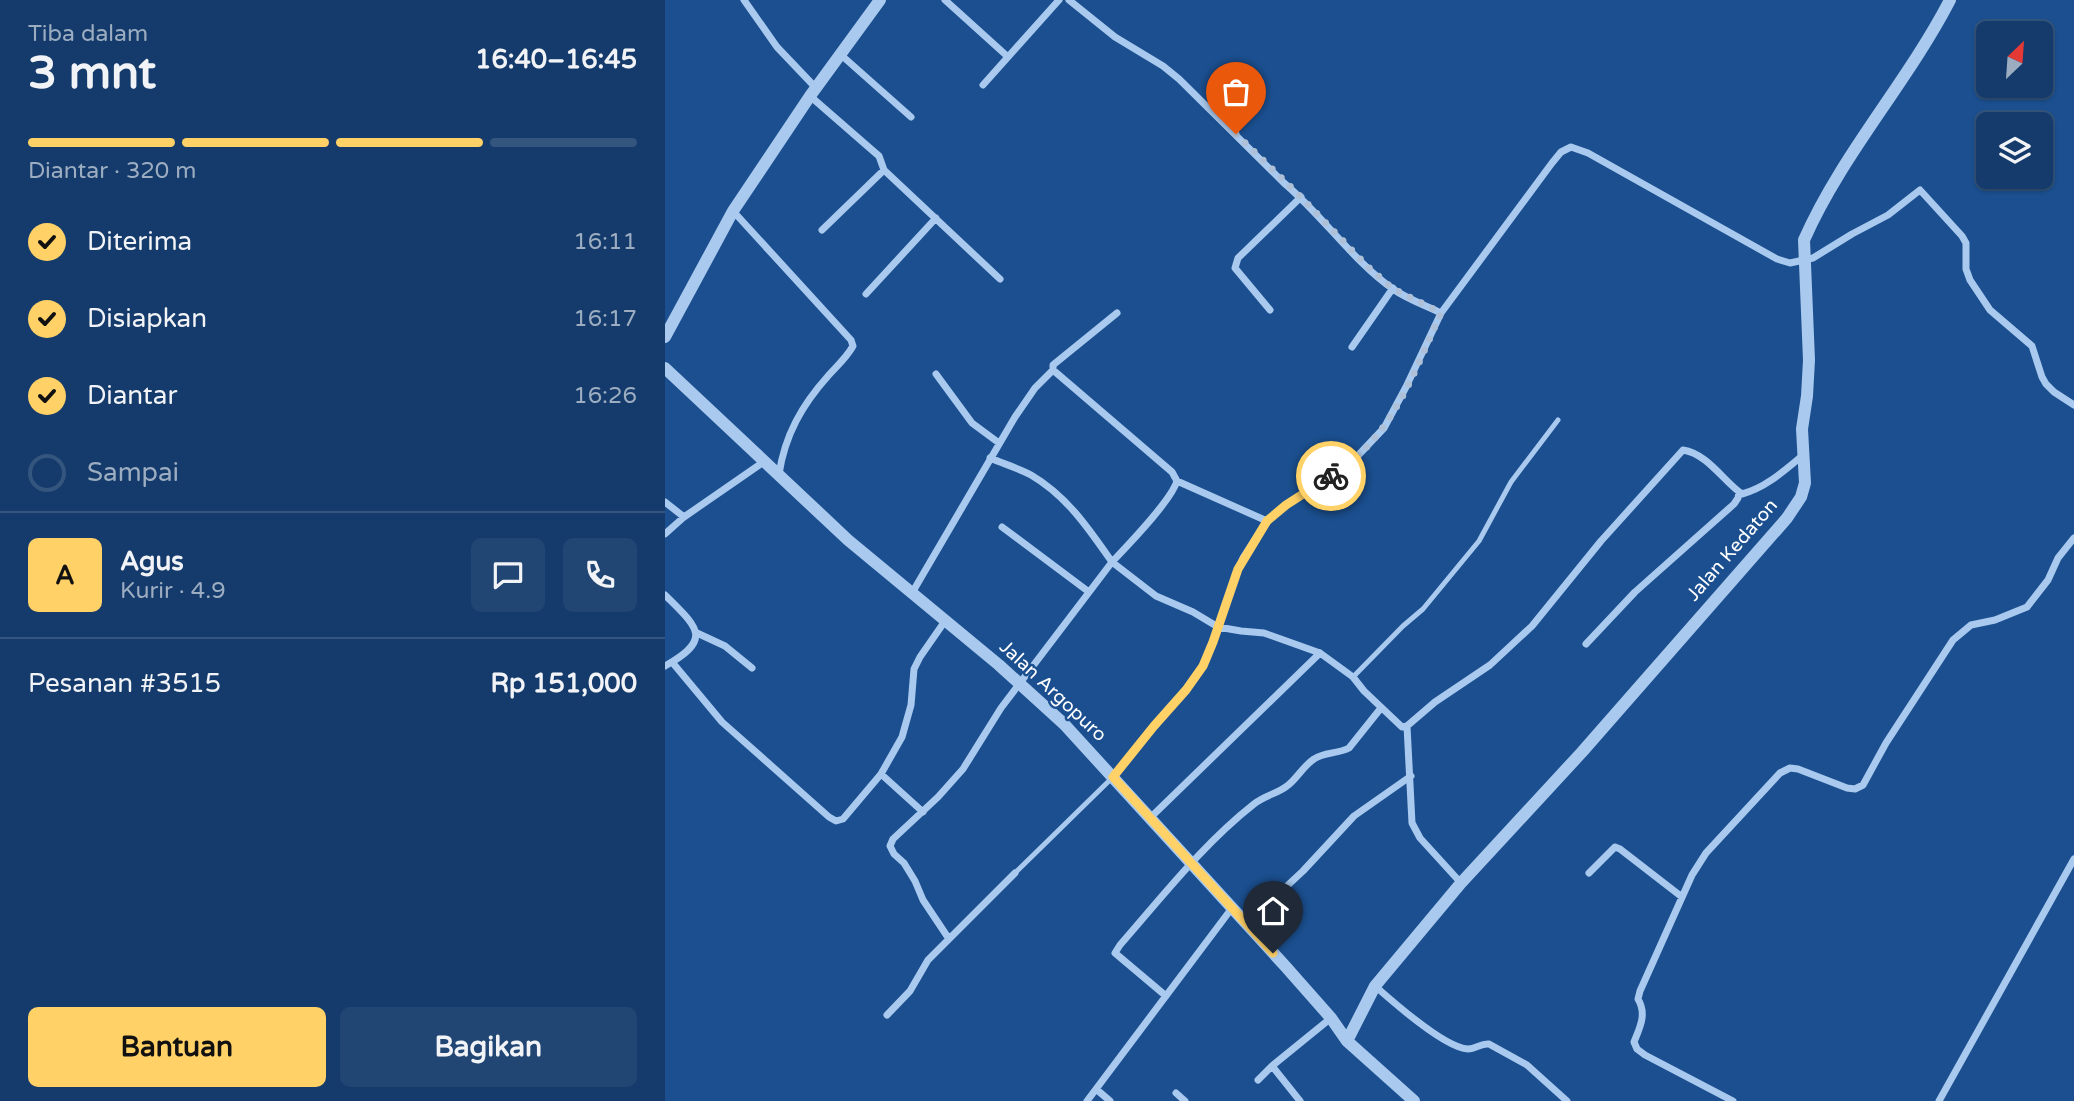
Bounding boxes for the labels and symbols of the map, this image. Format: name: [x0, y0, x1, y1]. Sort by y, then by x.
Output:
north arrow: [1976, 21, 2053, 98]
pin: [1206, 62, 1266, 134]
courier: [1296, 441, 1366, 511]
street label: Jalan Kedaton: [1682, 495, 1782, 605]
street label: Jalan Argopuro: [995, 636, 1111, 746]
pin: [1243, 881, 1303, 953]

